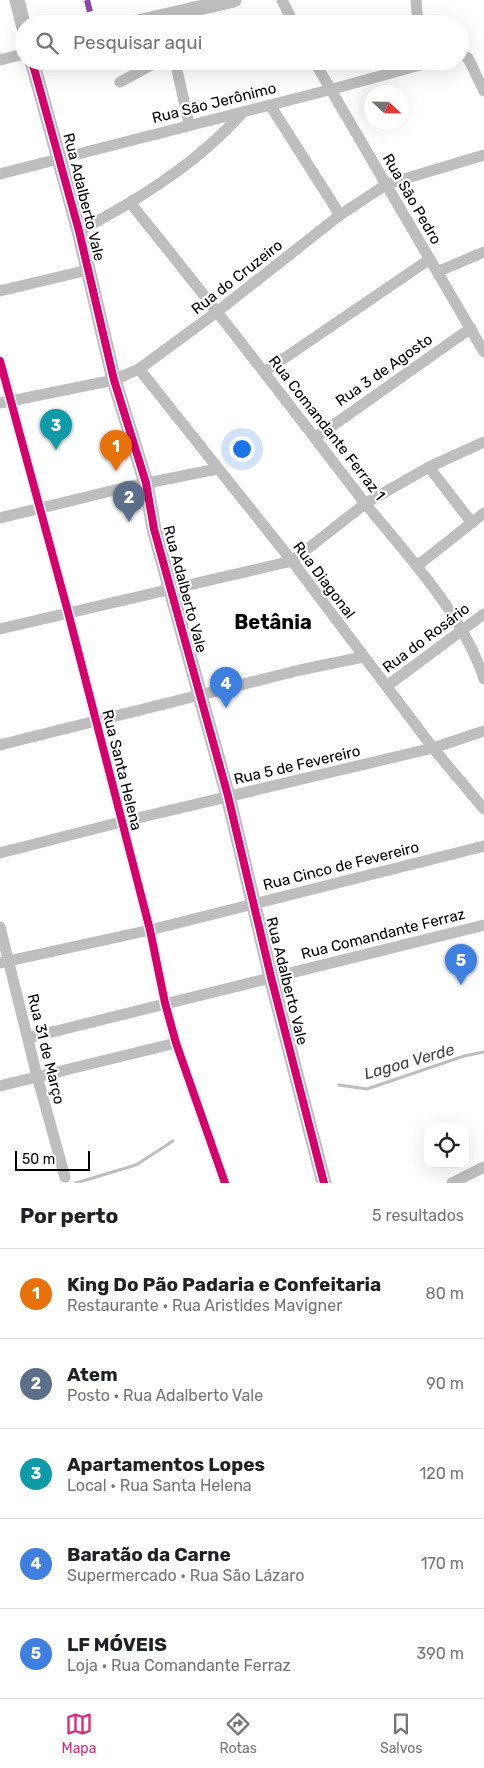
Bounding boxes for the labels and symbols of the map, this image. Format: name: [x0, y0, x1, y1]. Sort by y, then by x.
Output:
street label: Rua São Jerônimo: [150, 79, 278, 127]
north arrow: [364, 85, 409, 130]
street label: Rua Adalberto Vale: [59, 131, 109, 263]
street label: Rua São Pedro: [379, 150, 445, 248]
street label: Rua do Cruzeiro: [188, 236, 286, 318]
street label: Rua 3 de Agosto: [332, 330, 436, 410]
street label: Rua Comandante Ferraz 1: [265, 352, 389, 504]
pin: 3: [40, 409, 72, 450]
pin: 1: [100, 430, 132, 471]
your location: [229, 436, 255, 462]
pin: 2: [113, 481, 145, 522]
street label: Rua Adalberto Vale: [159, 523, 211, 655]
street label: Rua Diagonal: [289, 538, 359, 622]
street label: Rua do Rosário: [379, 599, 473, 677]
district label: Betânia: [234, 610, 312, 634]
pin: 4: [210, 667, 242, 708]
street label: Rua Santa Helena: [98, 708, 146, 832]
street label: Rua 5 de Fevereiro: [232, 742, 362, 788]
street label: Rua Cinco de Fevereiro: [261, 838, 421, 894]
street label: Rua Comandante Ferraz: [299, 905, 467, 963]
street label: Rua Adalberto Vale: [262, 915, 312, 1047]
pin: 5: [445, 944, 477, 985]
street label: Rua 31 de Março: [24, 992, 68, 1106]
water label: Lagoa Verde: [362, 1040, 456, 1083]
scale bar: [15, 1148, 90, 1171]

